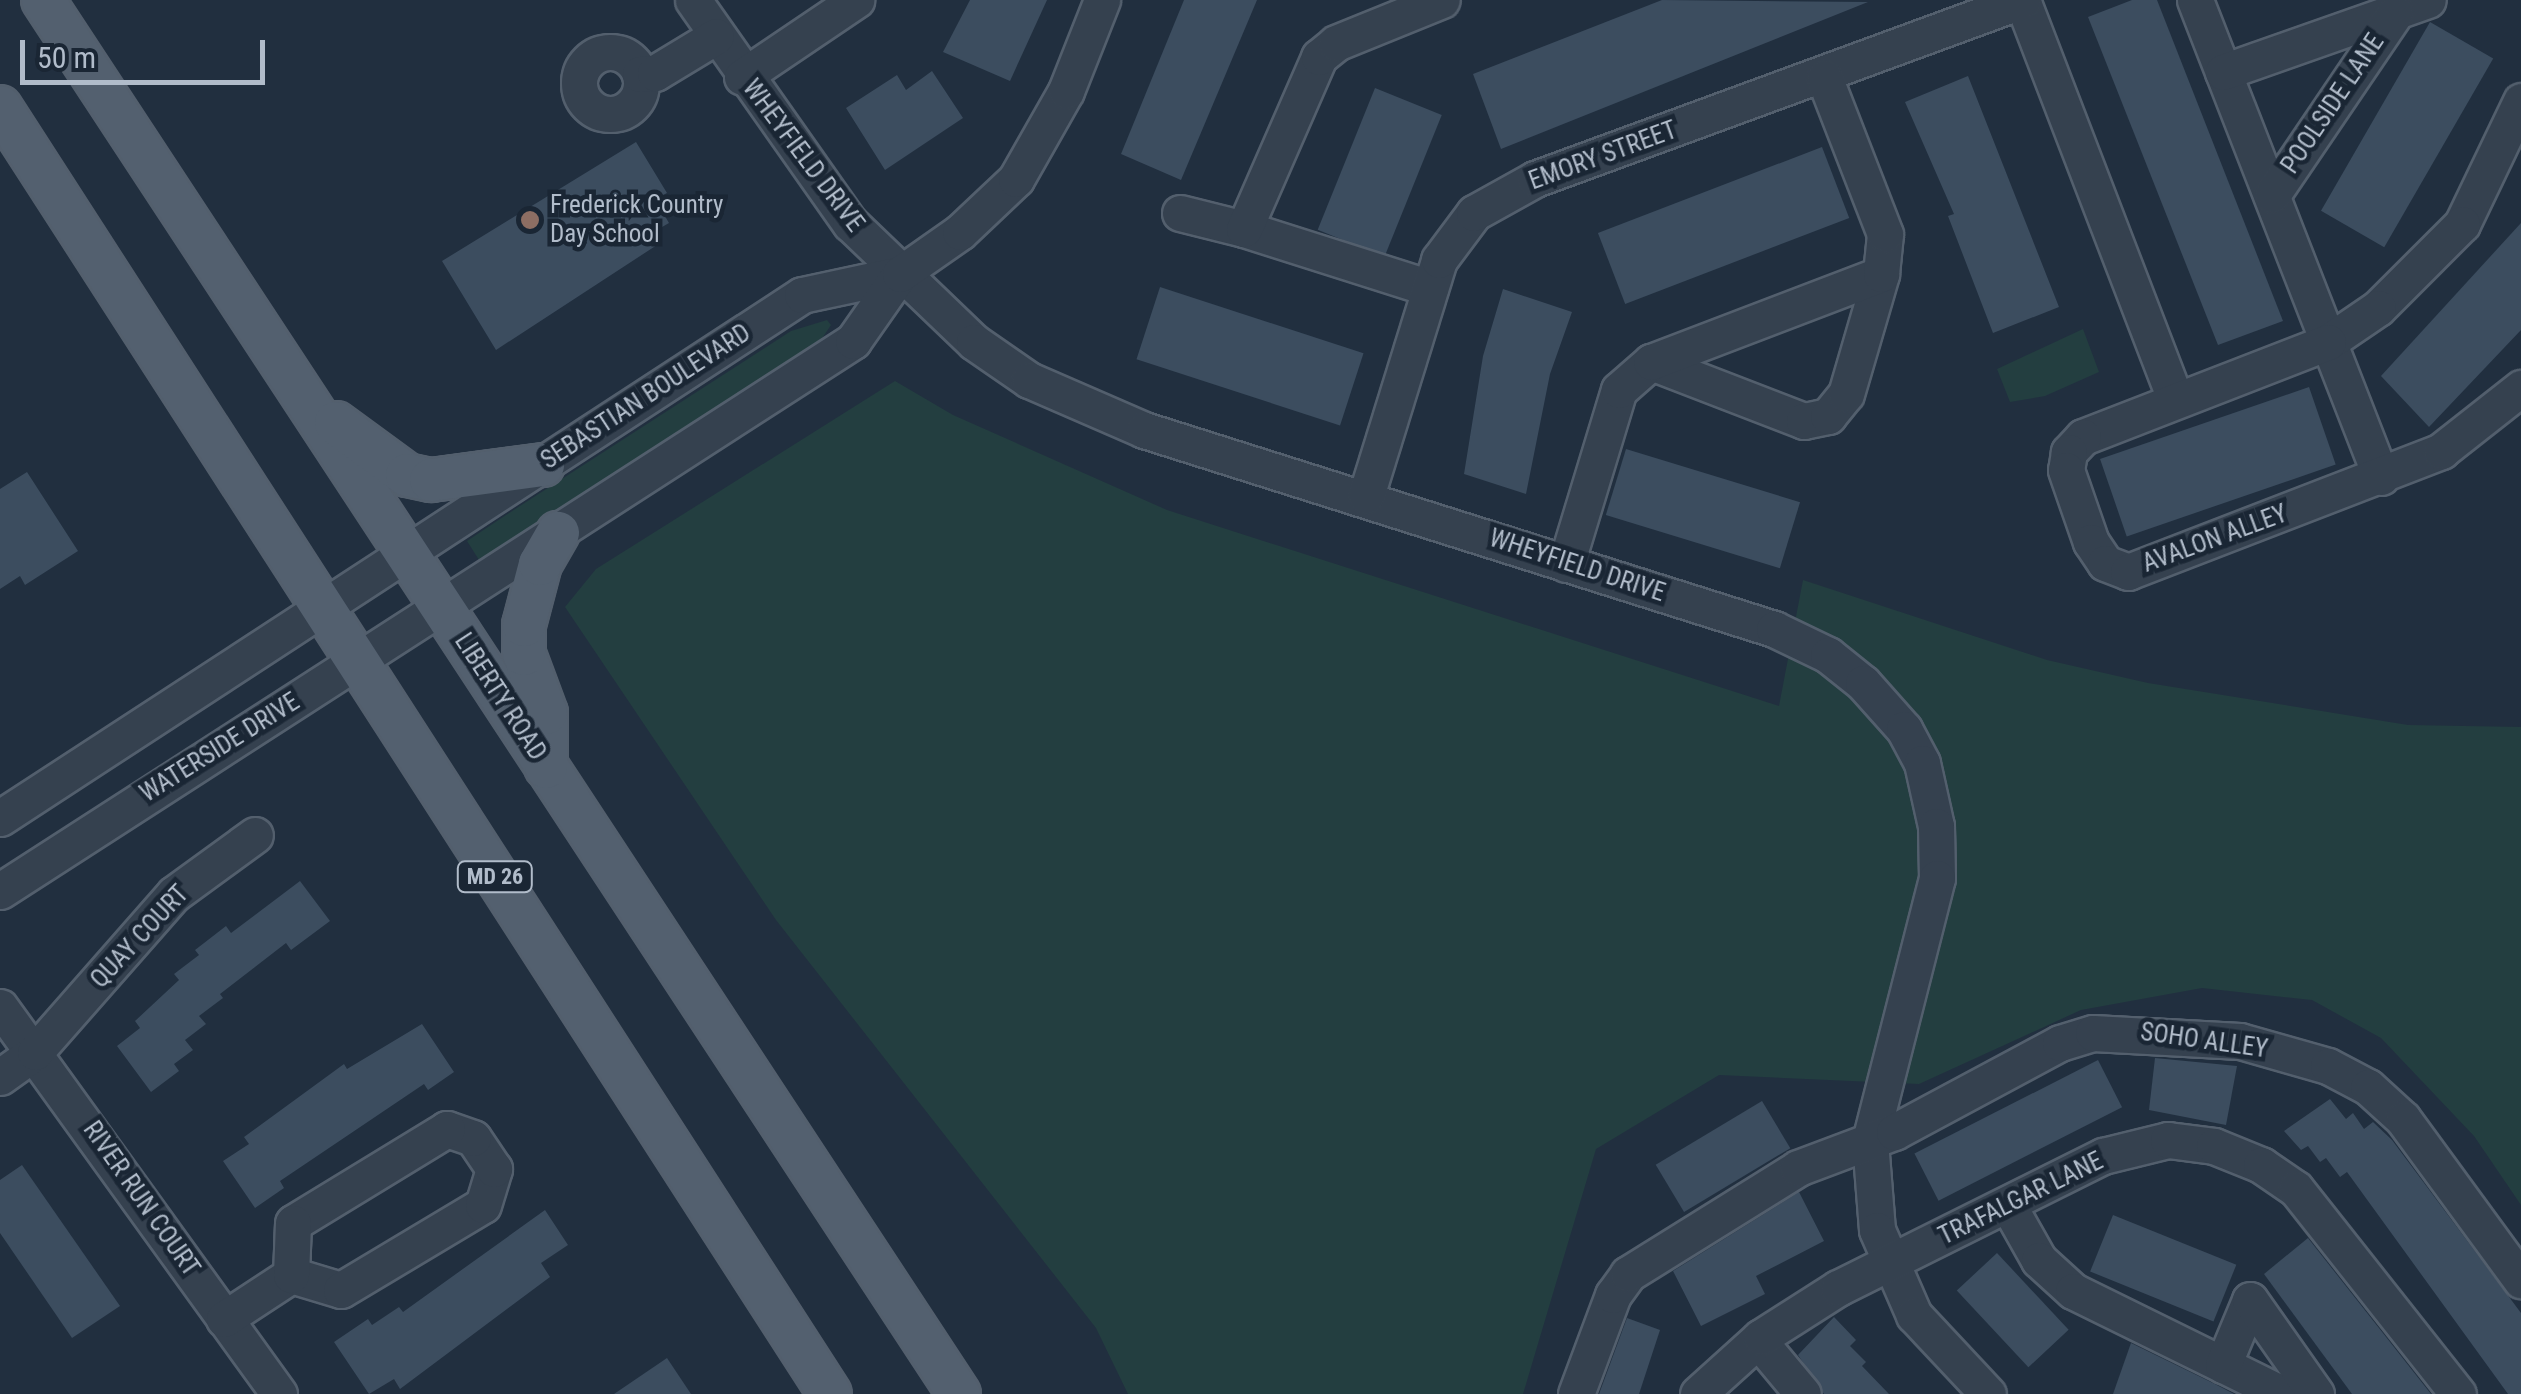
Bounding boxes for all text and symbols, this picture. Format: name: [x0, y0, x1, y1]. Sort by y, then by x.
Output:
scale bar: [25, 20, 270, 82]
street label: POOLSIDE LANE: [2275, 29, 2391, 179]
text: 50 m: [37, 40, 96, 75]
street label: WHEYFIELD DRIVE: [736, 74, 870, 238]
street label: EMORY STREET: [1525, 115, 1681, 197]
place label: Frederick Country Day School: [550, 191, 723, 250]
marker: Frederick Country Day School: [519, 209, 541, 231]
street label: SEBASTIAN BOULEVARD: [536, 318, 756, 476]
street label: AVALON ALLEY: [2138, 499, 2292, 579]
street label: WHEYFIELD DRIVE: [1485, 523, 1669, 609]
street label: LIBERTY ROAD: [448, 628, 552, 766]
street label: WATERSIDE DRIVE: [135, 687, 305, 809]
road number: MD 26: [455, 860, 535, 894]
street label: QUAY COURT: [85, 879, 195, 995]
street label: SOHO ALLEY: [2139, 1017, 2269, 1065]
street label: RIVER RUN COURT: [77, 1116, 205, 1282]
street label: TRAFALGAR LANE: [1934, 1146, 2108, 1252]

